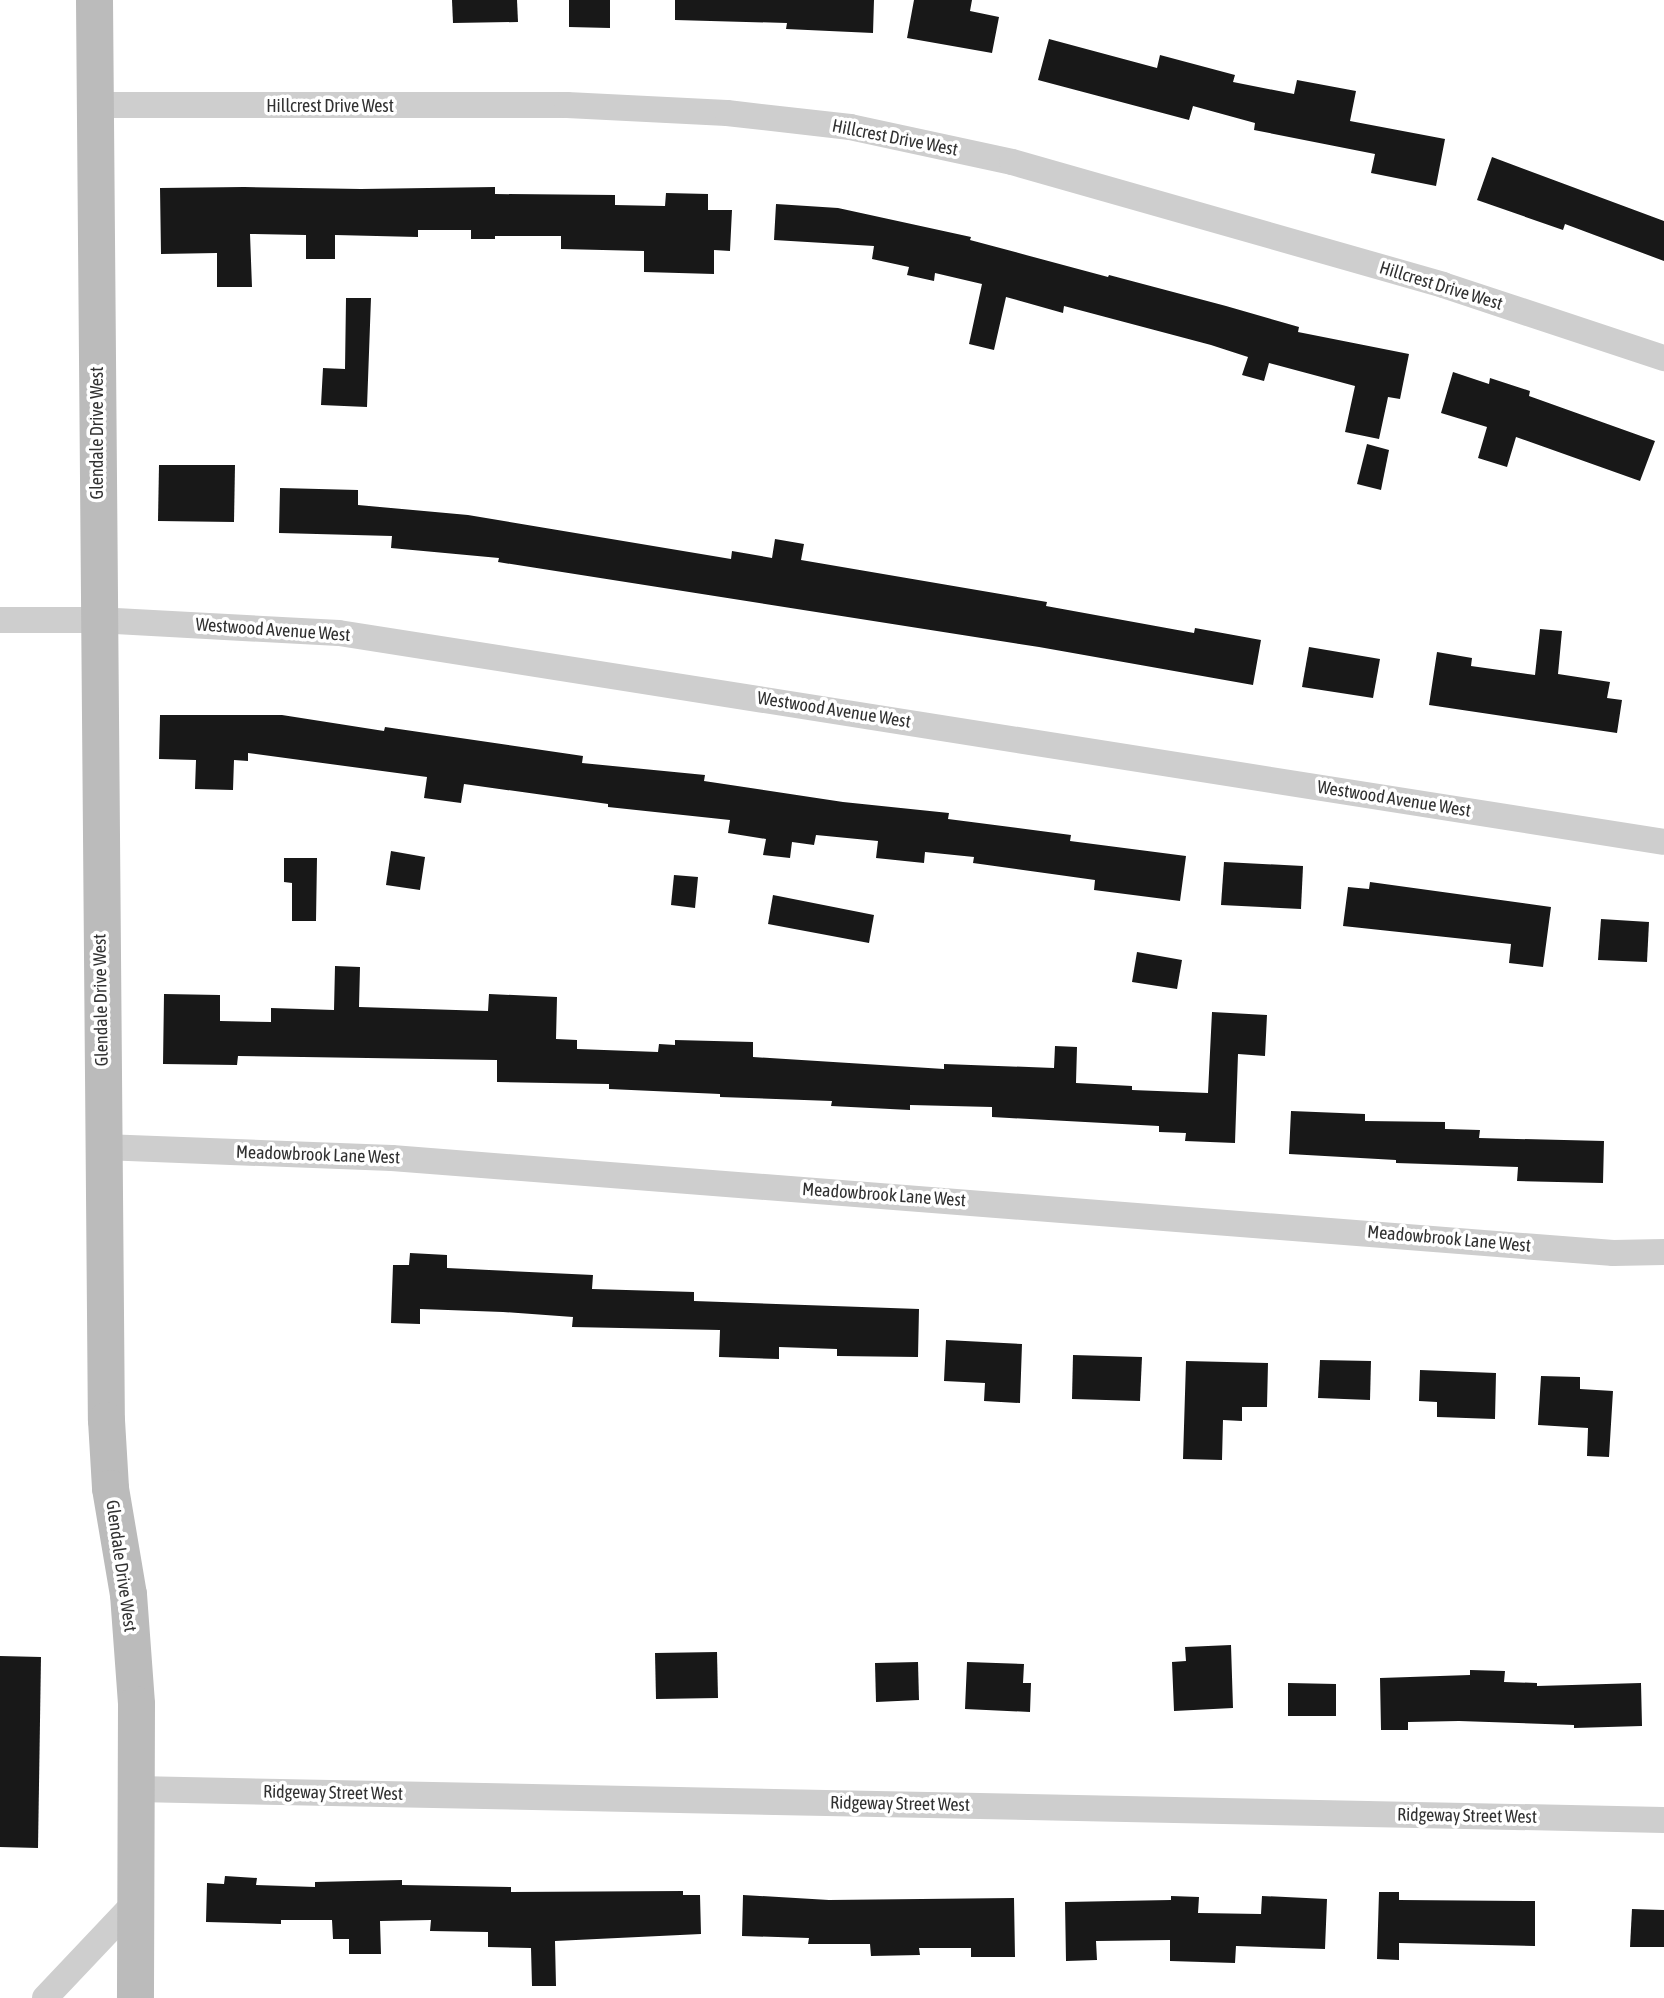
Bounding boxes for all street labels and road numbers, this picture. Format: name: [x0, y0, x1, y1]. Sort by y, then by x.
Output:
street label: Hillcrest Drive West: [266, 95, 394, 117]
street label: Hillcrest Drive West: [830, 115, 960, 161]
street label: Hillcrest Drive West: [1377, 257, 1505, 315]
street label: Glendale Drive West: [86, 367, 108, 499]
street label: Westwood Avenue West: [195, 614, 351, 646]
street label: Westwood Avenue West: [756, 687, 912, 733]
street label: Westwood Avenue West: [1316, 776, 1472, 822]
street label: Glendale Drive West: [89, 933, 113, 1067]
street label: Meadowbrook Lane West: [236, 1141, 400, 1169]
street label: Meadowbrook Lane West: [801, 1178, 967, 1212]
street label: Meadowbrook Lane West: [1366, 1221, 1532, 1257]
street label: Glendale Drive West: [101, 1499, 141, 1633]
street label: Ridgeway Street West: [263, 1781, 403, 1805]
street label: Ridgeway Street West: [830, 1792, 970, 1816]
street label: Ridgeway Street West: [1397, 1804, 1537, 1828]

